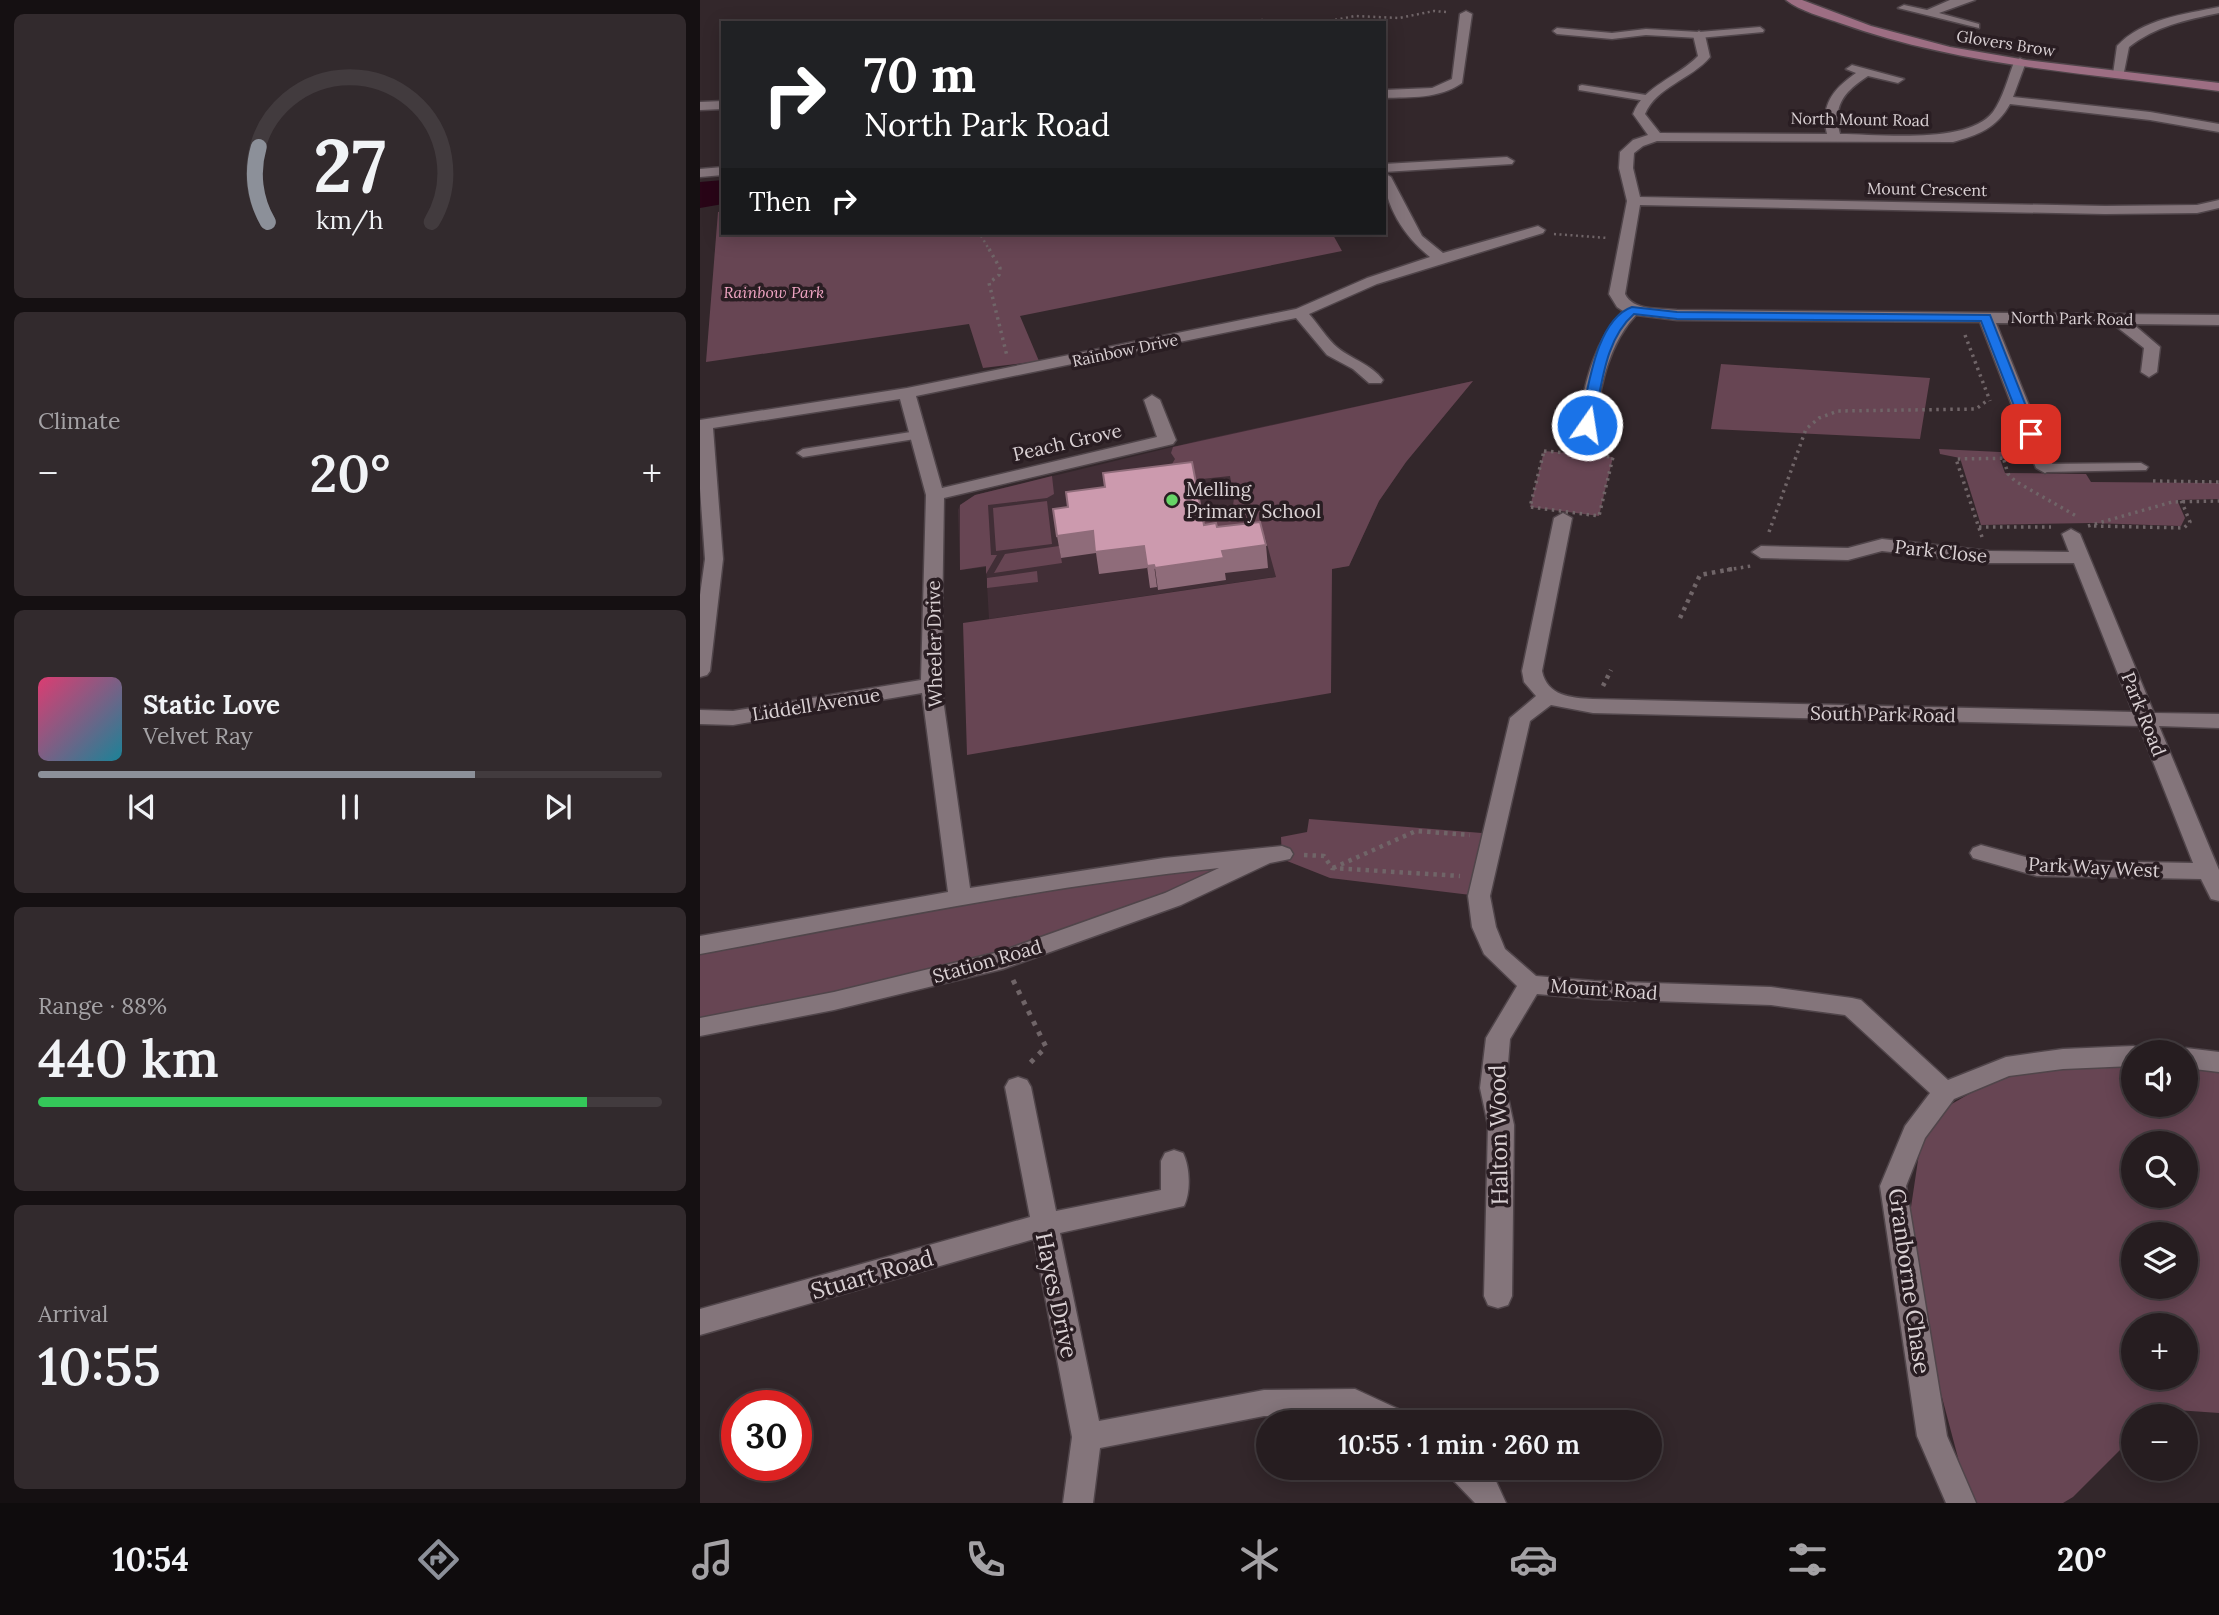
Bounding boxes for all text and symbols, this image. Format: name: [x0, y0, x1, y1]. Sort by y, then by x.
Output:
street label: Glovers Brow: [1955, 25, 2057, 61]
text: 70 m: [864, 43, 976, 105]
icon: right: [749, 49, 840, 140]
text: North Park Road: [864, 104, 1110, 145]
street label: North Mount Road: [1790, 108, 1930, 130]
text: 27: [314, 119, 386, 212]
street label: Mount Crescent: [1867, 178, 1988, 200]
icon: right: [825, 182, 863, 220]
text: Then: [749, 185, 811, 218]
text: km/h: [316, 204, 384, 236]
park label: Rainbow Park: [724, 282, 824, 302]
street label: North Park Road: [2010, 307, 2134, 329]
street label: Rainbow Drive: [1070, 329, 1180, 371]
position arrow: [1550, 388, 1624, 462]
pin: [2001, 404, 2061, 464]
text: Climate: [38, 406, 120, 435]
icon: arrive: [2012, 415, 2050, 453]
street label: Peach Grove: [1010, 418, 1124, 466]
text: 20°: [310, 440, 390, 506]
text: −: [38, 449, 58, 497]
text: +: [642, 449, 662, 497]
place label: Melling Primary School: [1186, 477, 1321, 523]
marker: Melling Primary School: [1164, 492, 1180, 508]
street label: Park Close: [1893, 534, 1989, 568]
street label: Wheeler Drive: [921, 580, 947, 708]
street label: Park Road: [2116, 668, 2172, 760]
street label: Liddell Avenue: [750, 682, 882, 726]
text: Static Love: [143, 688, 280, 721]
street label: South Park Road: [1810, 701, 1956, 727]
text: Velvet Ray: [143, 721, 253, 750]
icon: previous: [123, 788, 161, 826]
icon: pause: [331, 788, 369, 826]
icon: next: [539, 788, 577, 826]
street label: Park Way West: [2027, 852, 2161, 882]
street label: Station Road: [930, 934, 1044, 988]
street label: Mount Road: [1550, 973, 1658, 1005]
text: Range · 88%: [38, 991, 167, 1020]
text: 440 km: [38, 1025, 219, 1091]
map controls: [2121, 1040, 2198, 1481]
button: sound: [2121, 1040, 2198, 1117]
street label: Halton Wood: [1482, 1064, 1514, 1206]
button: search: [2121, 1131, 2198, 1208]
street label: Granborne Chase: [1883, 1186, 1937, 1376]
button: layers: [2121, 1222, 2198, 1299]
street label: Hayes Drive: [1030, 1229, 1084, 1361]
street label: Stuart Road: [807, 1243, 937, 1305]
text: Arrival: [38, 1299, 108, 1328]
button: +: [2121, 1313, 2198, 1390]
text: 10:55: [38, 1333, 161, 1399]
speed limit sign: 30: [721, 1390, 812, 1481]
button: −: [2121, 1404, 2198, 1481]
text: 10:55 · 1 min · 260 m: [1338, 1428, 1580, 1461]
icon: directions: [414, 1535, 463, 1584]
icon: music: [688, 1535, 737, 1584]
icon: phone: [961, 1535, 1010, 1584]
icon: climate: [1235, 1535, 1284, 1584]
icon: car: [1509, 1535, 1558, 1584]
icon: filters: [1783, 1535, 1832, 1584]
text: 10:54: [112, 1539, 189, 1580]
text: 20°: [2057, 1539, 2107, 1580]

